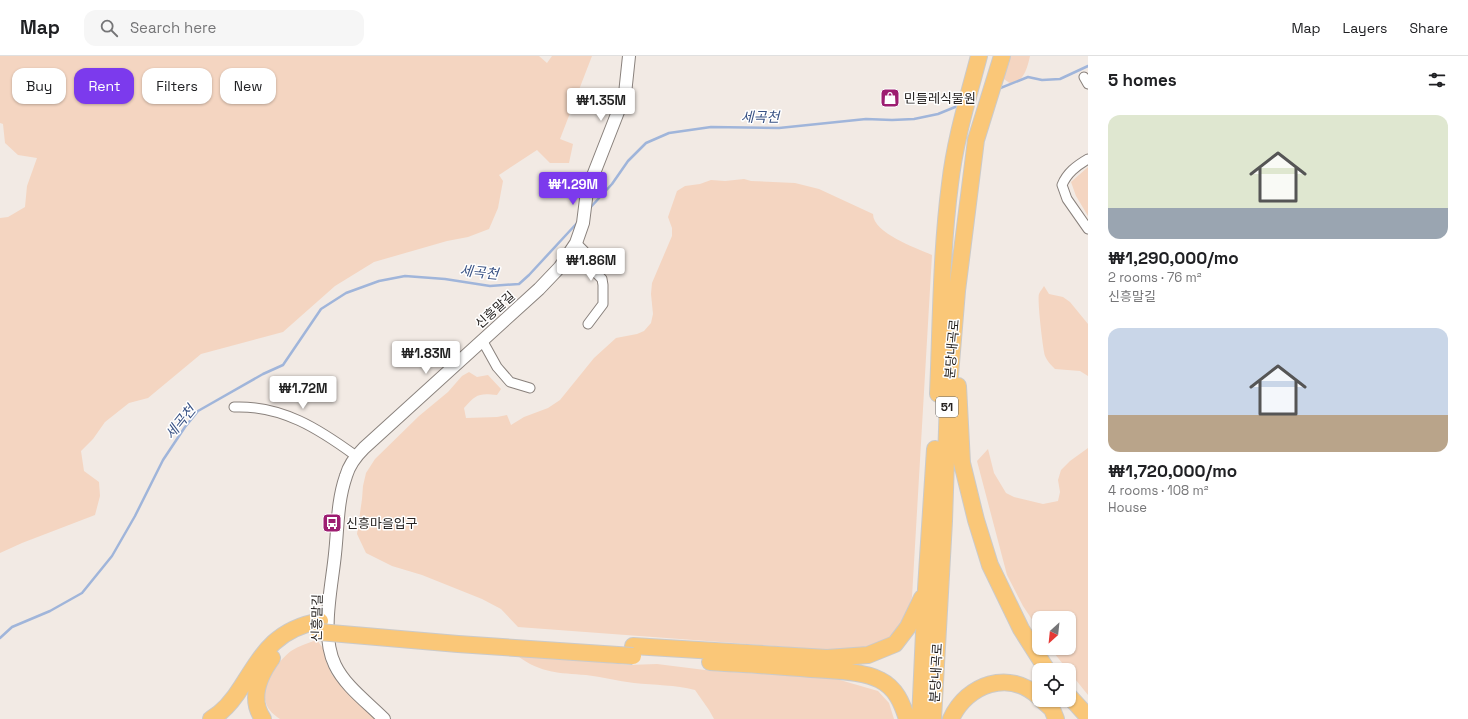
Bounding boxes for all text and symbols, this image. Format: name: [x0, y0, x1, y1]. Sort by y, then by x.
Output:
search box: [84, 10, 364, 46]
text: Map: [20, 15, 60, 40]
icon: search: [98, 17, 120, 39]
text: Search here: [130, 18, 216, 37]
text: Map: [1291, 19, 1321, 37]
text: Layers: [1343, 19, 1387, 37]
text: Share: [1409, 19, 1448, 37]
chip: Buy: [12, 68, 66, 104]
chip: Rent: [74, 68, 134, 104]
chip: Filters: [142, 68, 212, 104]
chip: New: [220, 68, 276, 104]
text: 5 homes: [1108, 69, 1177, 91]
icon: filters: [1426, 69, 1448, 91]
shop icon: 민들레식물원: [879, 87, 901, 109]
pin: ₩1.35M: [568, 88, 634, 122]
place label: 민들레식물원: [904, 90, 976, 107]
text: ₩1.35M: [576, 92, 626, 109]
water label: 세곡천: [741, 108, 780, 126]
icon: home: [1242, 141, 1314, 213]
pin: ₩1.29M: [540, 172, 606, 206]
text: ₩1.29M: [548, 176, 598, 193]
text: ₩1,290,000/mo: [1108, 247, 1239, 269]
pin: ₩1.86M: [558, 248, 624, 282]
text: ₩1.86M: [566, 252, 616, 269]
water label: 세곡천: [459, 261, 500, 283]
text: 2 rooms · 76 m²: [1108, 269, 1202, 286]
street label: 신흥말길: [472, 288, 518, 332]
text: 신흥말길: [1108, 288, 1156, 305]
street label: 분당내곡로: [941, 318, 963, 380]
pin: ₩1.83M: [393, 341, 459, 375]
text: ₩1.83M: [401, 345, 451, 362]
icon: home: [1242, 354, 1314, 426]
pin: ₩1.72M: [270, 376, 336, 410]
text: ₩1.72M: [279, 380, 327, 397]
road number: 51: [936, 397, 958, 417]
water label: 세곡천: [161, 400, 200, 443]
text: ₩1,720,000/mo: [1108, 460, 1237, 482]
text: 4 rooms · 108 m²: [1108, 482, 1209, 499]
text: House: [1108, 499, 1147, 516]
bus stop icon: 신흥마을입구: [321, 512, 343, 534]
place label: 신흥마을입구: [346, 515, 418, 532]
street label: 신흥말길: [308, 594, 326, 642]
north arrow: [1032, 611, 1076, 655]
map controls: [1032, 611, 1076, 707]
street label: 분당내곡로: [926, 643, 946, 703]
button: locate: [1032, 663, 1076, 707]

